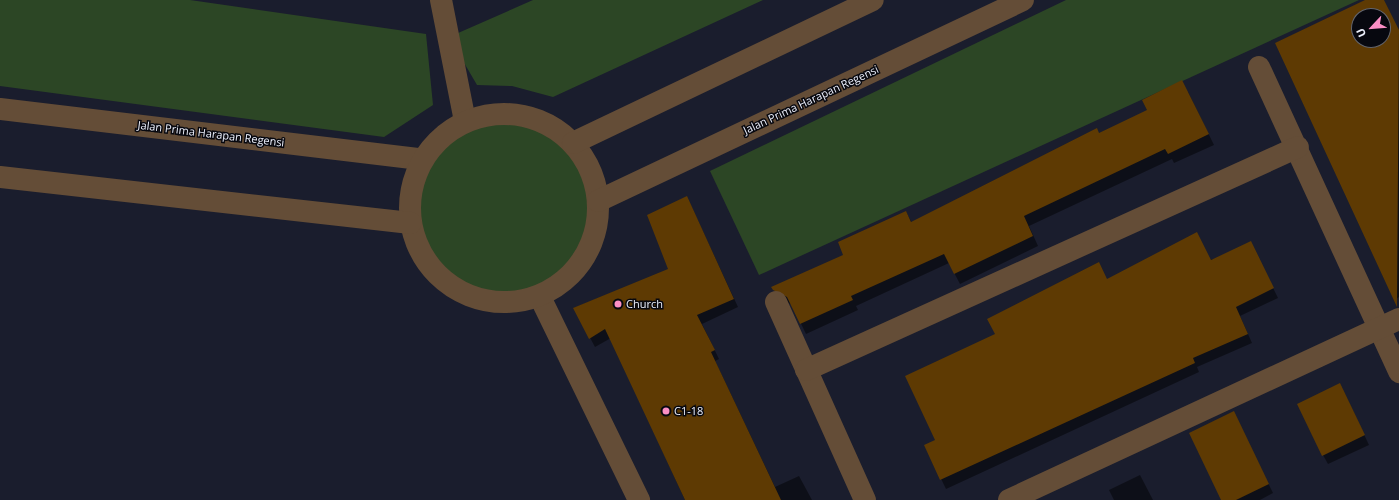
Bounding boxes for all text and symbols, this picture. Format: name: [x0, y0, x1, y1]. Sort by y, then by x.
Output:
north arrow: [1351, 8, 1391, 48]
text: U: [1352, 26, 1369, 40]
street label: Jalan Prima Harapan Regensi: [741, 63, 881, 137]
street label: Jalan Prima Harapan Regensi: [137, 118, 285, 150]
place label: Church: [626, 297, 663, 311]
marker: Church: [613, 299, 623, 309]
place label: C1-18: [674, 404, 703, 418]
marker: C1-18: [661, 406, 671, 416]

